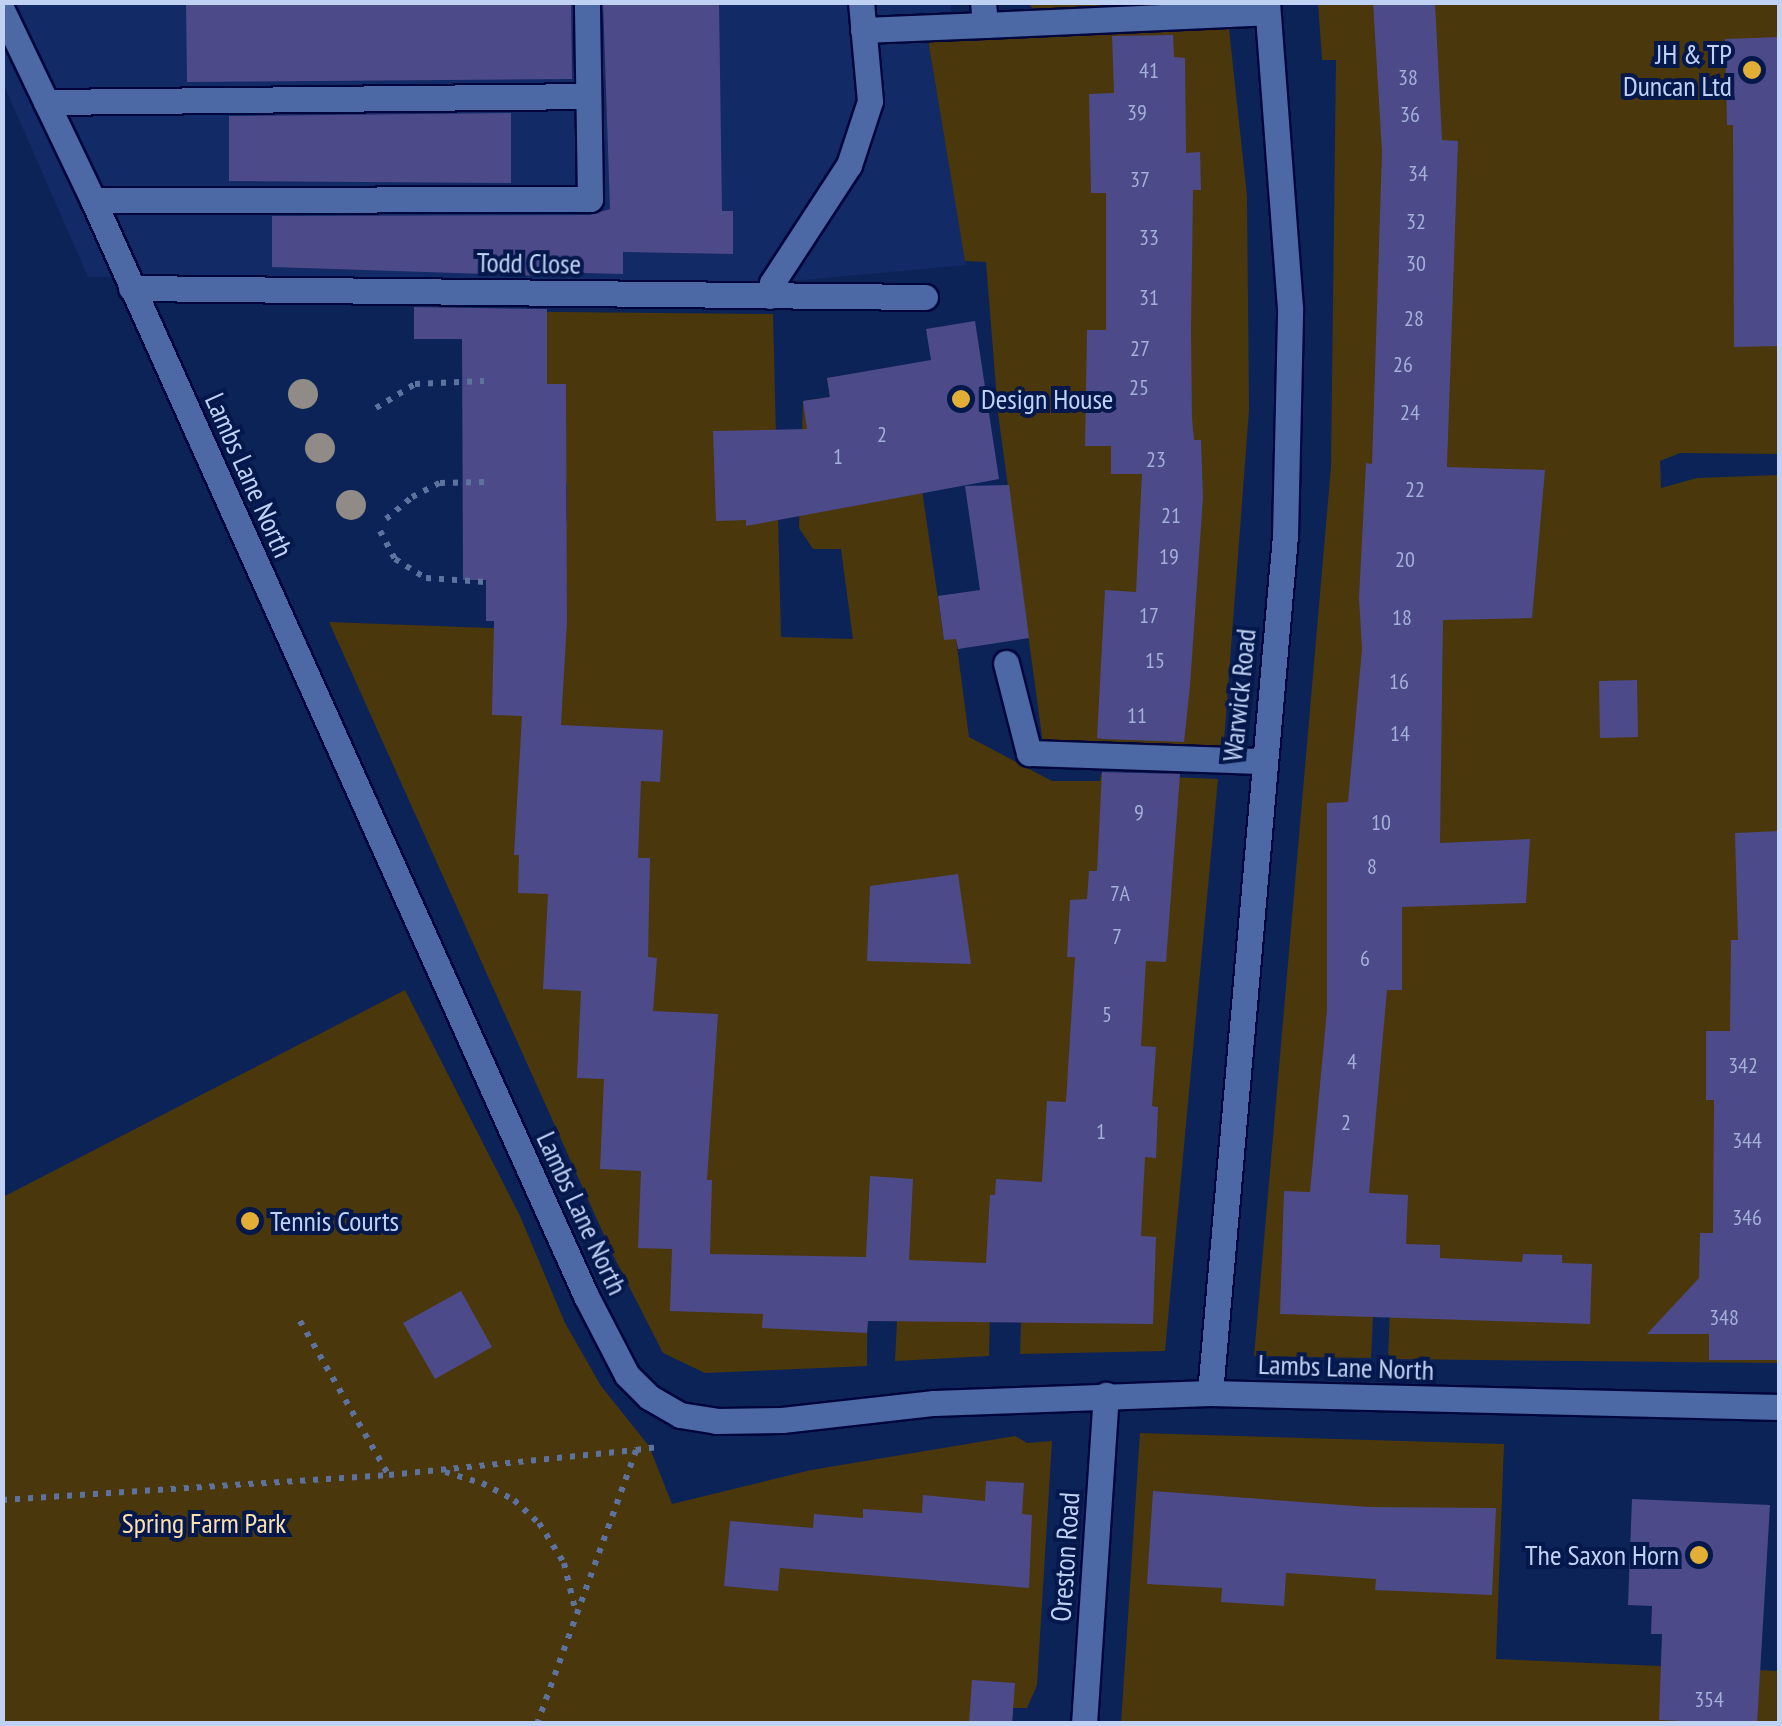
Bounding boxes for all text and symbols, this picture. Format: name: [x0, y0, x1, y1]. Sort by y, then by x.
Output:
place label: JH & TP Duncan Ltd: [1623, 37, 1732, 103]
house number: 41: [1139, 58, 1159, 84]
marker: JH & TP Duncan Ltd: [1741, 59, 1763, 81]
house number: 38: [1398, 65, 1418, 91]
house number: 39: [1127, 100, 1147, 126]
house number: 36: [1400, 102, 1420, 128]
house number: 34: [1408, 161, 1428, 187]
house number: 37: [1130, 167, 1150, 193]
house number: 32: [1406, 209, 1426, 235]
house number: 33: [1139, 225, 1159, 251]
street label: Todd Close: [477, 245, 581, 281]
house number: 30: [1406, 251, 1426, 277]
house number: 31: [1139, 285, 1159, 311]
house number: 28: [1404, 306, 1424, 332]
house number: 27: [1130, 336, 1150, 362]
house number: 26: [1393, 352, 1413, 378]
house number: 25: [1129, 375, 1149, 401]
place label: Design House: [981, 382, 1113, 416]
street label: Lambs Lane North: [198, 388, 300, 562]
marker: Design House: [950, 388, 972, 410]
house number: 24: [1400, 400, 1420, 426]
house number: 2: [877, 422, 887, 448]
house number: 1: [833, 444, 843, 470]
house number: 23: [1146, 447, 1166, 473]
house number: 22: [1405, 477, 1425, 503]
house number: 21: [1161, 503, 1181, 529]
house number: 19: [1159, 544, 1179, 570]
house number: 20: [1395, 547, 1415, 573]
house number: 17: [1139, 603, 1159, 629]
house number: 18: [1392, 605, 1412, 631]
street label: Warwick Road: [1215, 627, 1263, 763]
house number: 15: [1145, 648, 1165, 674]
house number: 16: [1389, 669, 1409, 695]
house number: 11: [1127, 703, 1147, 729]
house number: 14: [1390, 721, 1410, 747]
house number: 9: [1134, 800, 1144, 826]
house number: 10: [1371, 810, 1391, 836]
house number: 8: [1367, 854, 1377, 880]
house number: 7A: [1110, 881, 1130, 907]
house number: 7: [1112, 924, 1122, 950]
house number: 6: [1360, 946, 1370, 972]
house number: 5: [1102, 1002, 1112, 1028]
house number: 4: [1347, 1049, 1357, 1075]
house number: 342: [1728, 1053, 1758, 1079]
house number: 2: [1341, 1110, 1351, 1136]
house number: 1: [1096, 1119, 1106, 1145]
street label: Lambs Lane North: [530, 1126, 634, 1300]
house number: 344: [1732, 1128, 1762, 1154]
place label: Tennis Courts: [270, 1204, 399, 1238]
house number: 346: [1732, 1205, 1762, 1231]
marker: Tennis Courts: [239, 1210, 261, 1232]
house number: 348: [1709, 1305, 1739, 1331]
street label: Lambs Lane North: [1257, 1347, 1435, 1387]
street label: Oreston Road: [1044, 1491, 1086, 1623]
park label: Spring Farm Park: [122, 1506, 286, 1540]
place label: The Saxon Horn: [1525, 1538, 1679, 1572]
marker: The Saxon Horn: [1688, 1544, 1710, 1566]
house number: 354: [1694, 1687, 1724, 1713]

